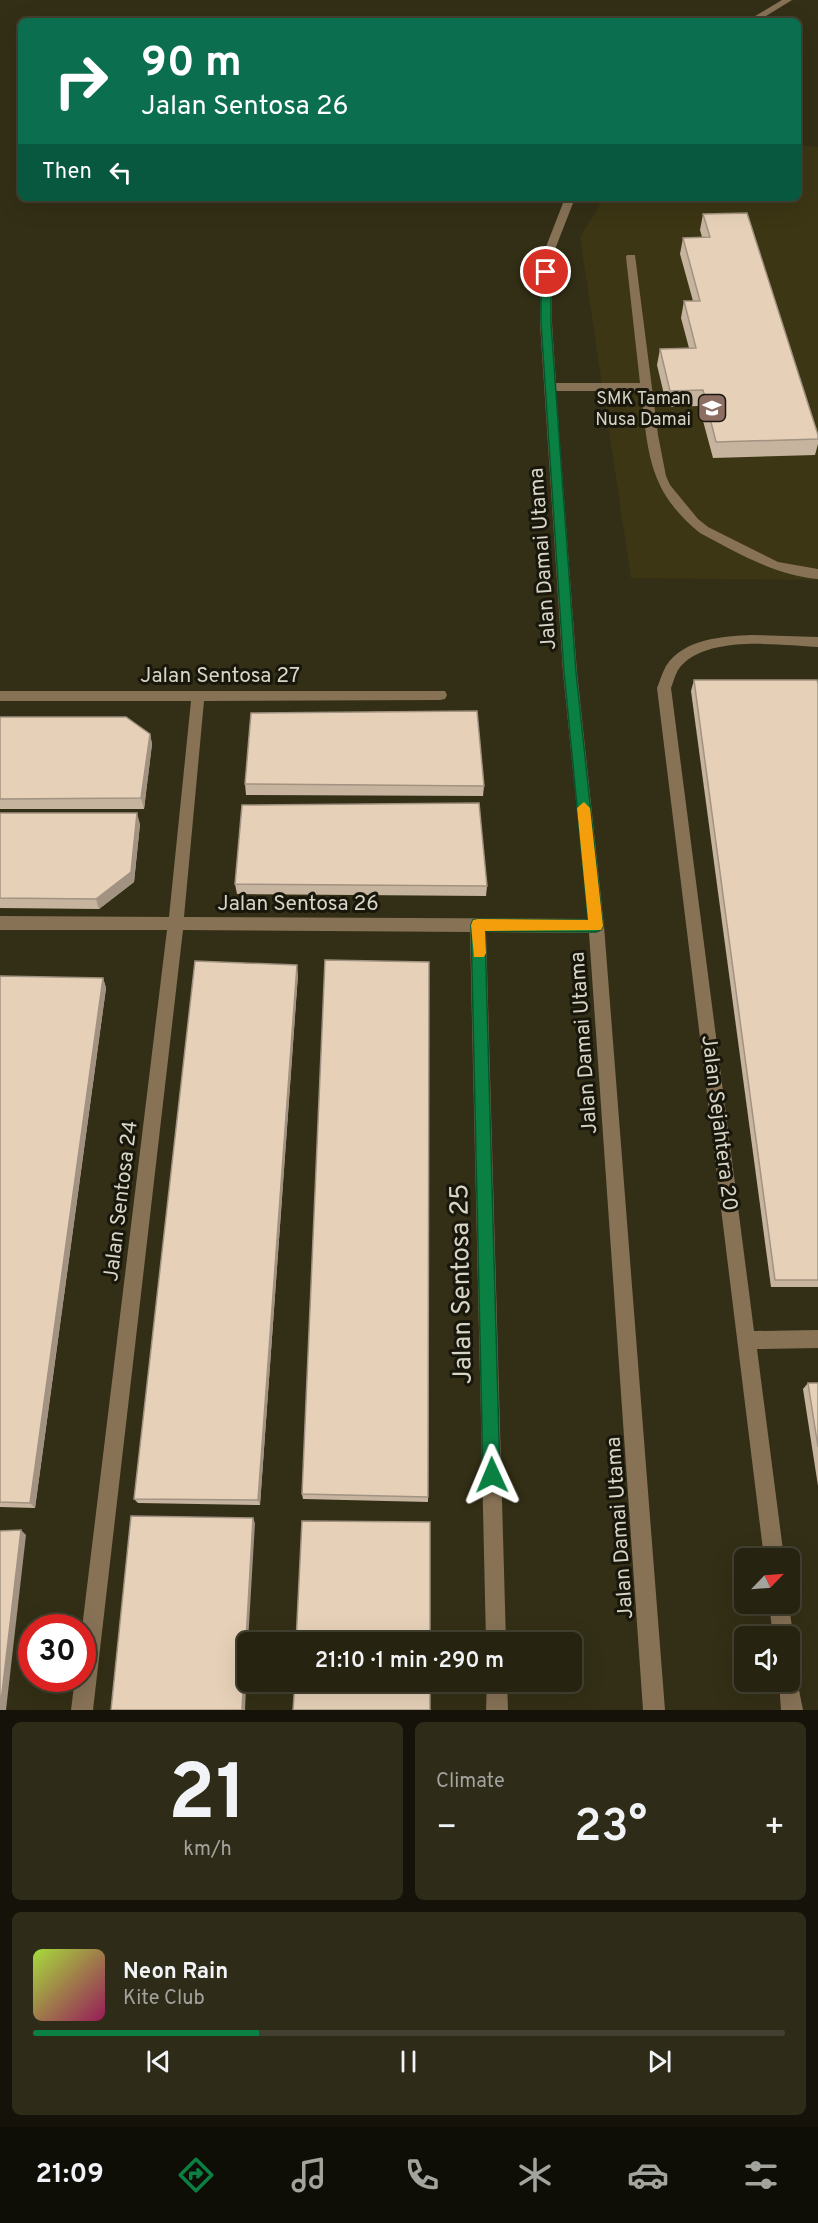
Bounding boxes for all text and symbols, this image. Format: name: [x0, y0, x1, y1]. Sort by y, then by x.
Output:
text: 90 m: [141, 38, 242, 91]
icon: right: [42, 42, 120, 120]
text: Jalan Sentosa 26: [141, 90, 349, 124]
icon: left: [104, 156, 137, 189]
text: Then: [42, 159, 92, 186]
pin: [520, 246, 571, 297]
icon: arrive: [529, 255, 562, 288]
place label: SMK Taman Nusa Damai: [595, 388, 691, 432]
school or university icon: SMK Taman Nusa Damai: [696, 392, 728, 424]
street label: Jalan Damai Utama: [524, 467, 563, 651]
street label: Jalan Sentosa 27: [140, 663, 300, 690]
street label: Jalan Sentosa 26: [217, 891, 379, 918]
street label: Jalan Damai Utama: [565, 951, 604, 1135]
street label: Jalan Sejahtera 20: [694, 1034, 743, 1213]
street label: Jalan Sentosa 24: [98, 1119, 145, 1283]
street label: Jalan Sentosa 25: [444, 1183, 481, 1385]
street label: Jalan Damai Utama: [601, 1436, 640, 1620]
position arrow: [460, 1443, 524, 1507]
north arrow: [734, 1548, 800, 1614]
map controls: [734, 1548, 800, 1692]
speed limit sign: 30: [18, 1614, 96, 1692]
button: sound: [734, 1626, 800, 1692]
text: 21:10 · 1 min · 290 m: [315, 1648, 504, 1675]
text: 21: [168, 1748, 247, 1847]
text: Climate: [436, 1769, 505, 1795]
text: 23°: [574, 1800, 647, 1857]
text: −: [436, 1808, 457, 1850]
text: +: [764, 1808, 785, 1850]
text: km/h: [183, 1837, 232, 1863]
text: Neon Rain: [123, 1959, 228, 1986]
text: Kite Club: [123, 1986, 205, 2012]
icon: previous: [142, 2045, 175, 2078]
icon: pause: [392, 2045, 425, 2078]
icon: next: [643, 2045, 676, 2078]
icon: directions: [175, 2154, 217, 2196]
icon: music: [288, 2154, 330, 2196]
icon: phone: [401, 2154, 443, 2196]
icon: climate: [514, 2154, 556, 2196]
icon: car: [627, 2154, 669, 2196]
icon: filters: [740, 2154, 782, 2196]
text: 21:09: [36, 2158, 104, 2192]

